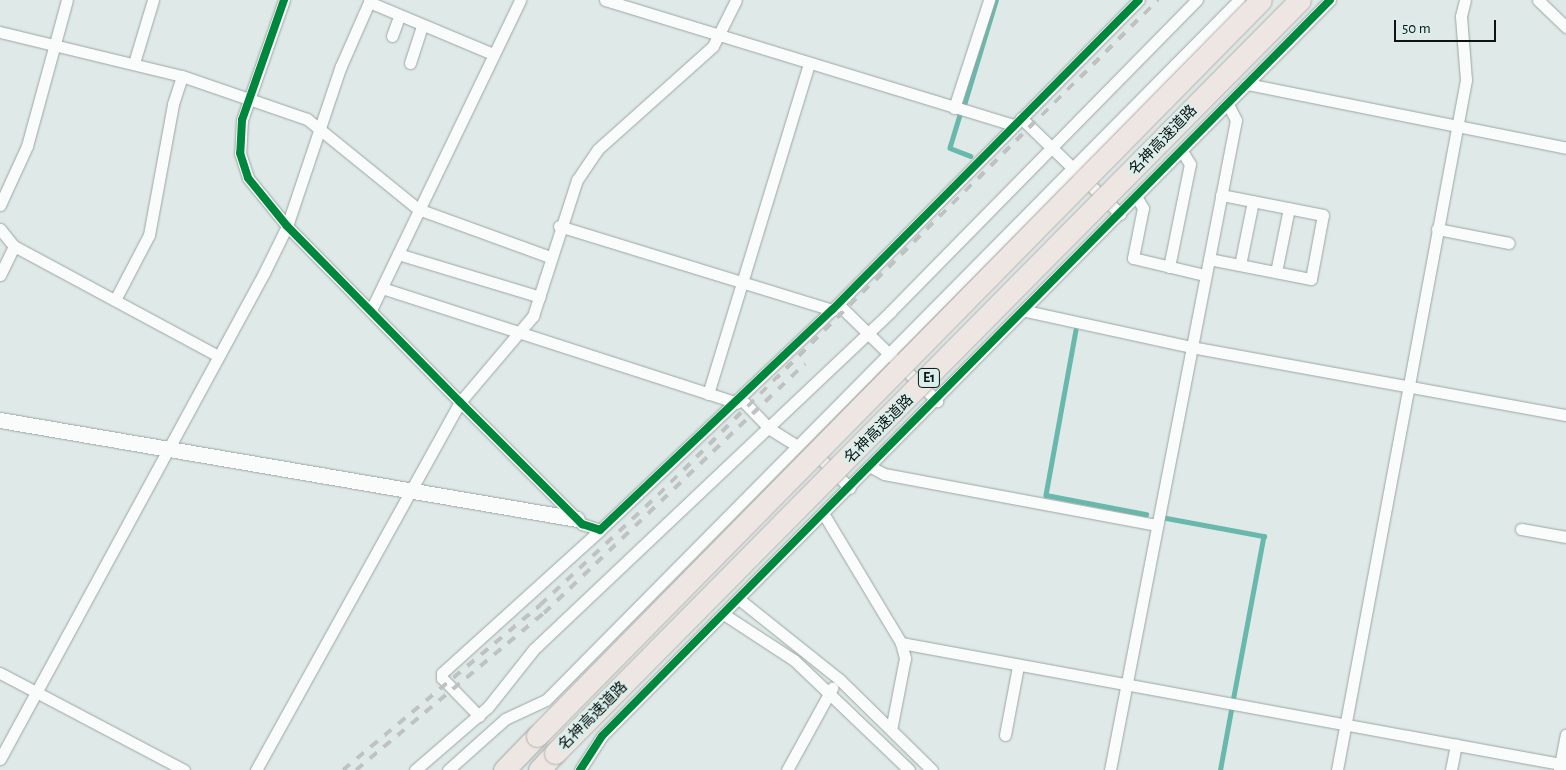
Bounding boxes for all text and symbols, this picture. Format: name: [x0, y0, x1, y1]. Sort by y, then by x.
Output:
scale bar: [1396, 10, 1498, 42]
text: 50 m: [1402, 21, 1431, 36]
street label: 名神高速道路: [1125, 101, 1201, 179]
road number: E1: [918, 366, 940, 389]
street label: 名神高速道路: [841, 391, 917, 467]
street label: 名神高速道路: [555, 678, 631, 754]

